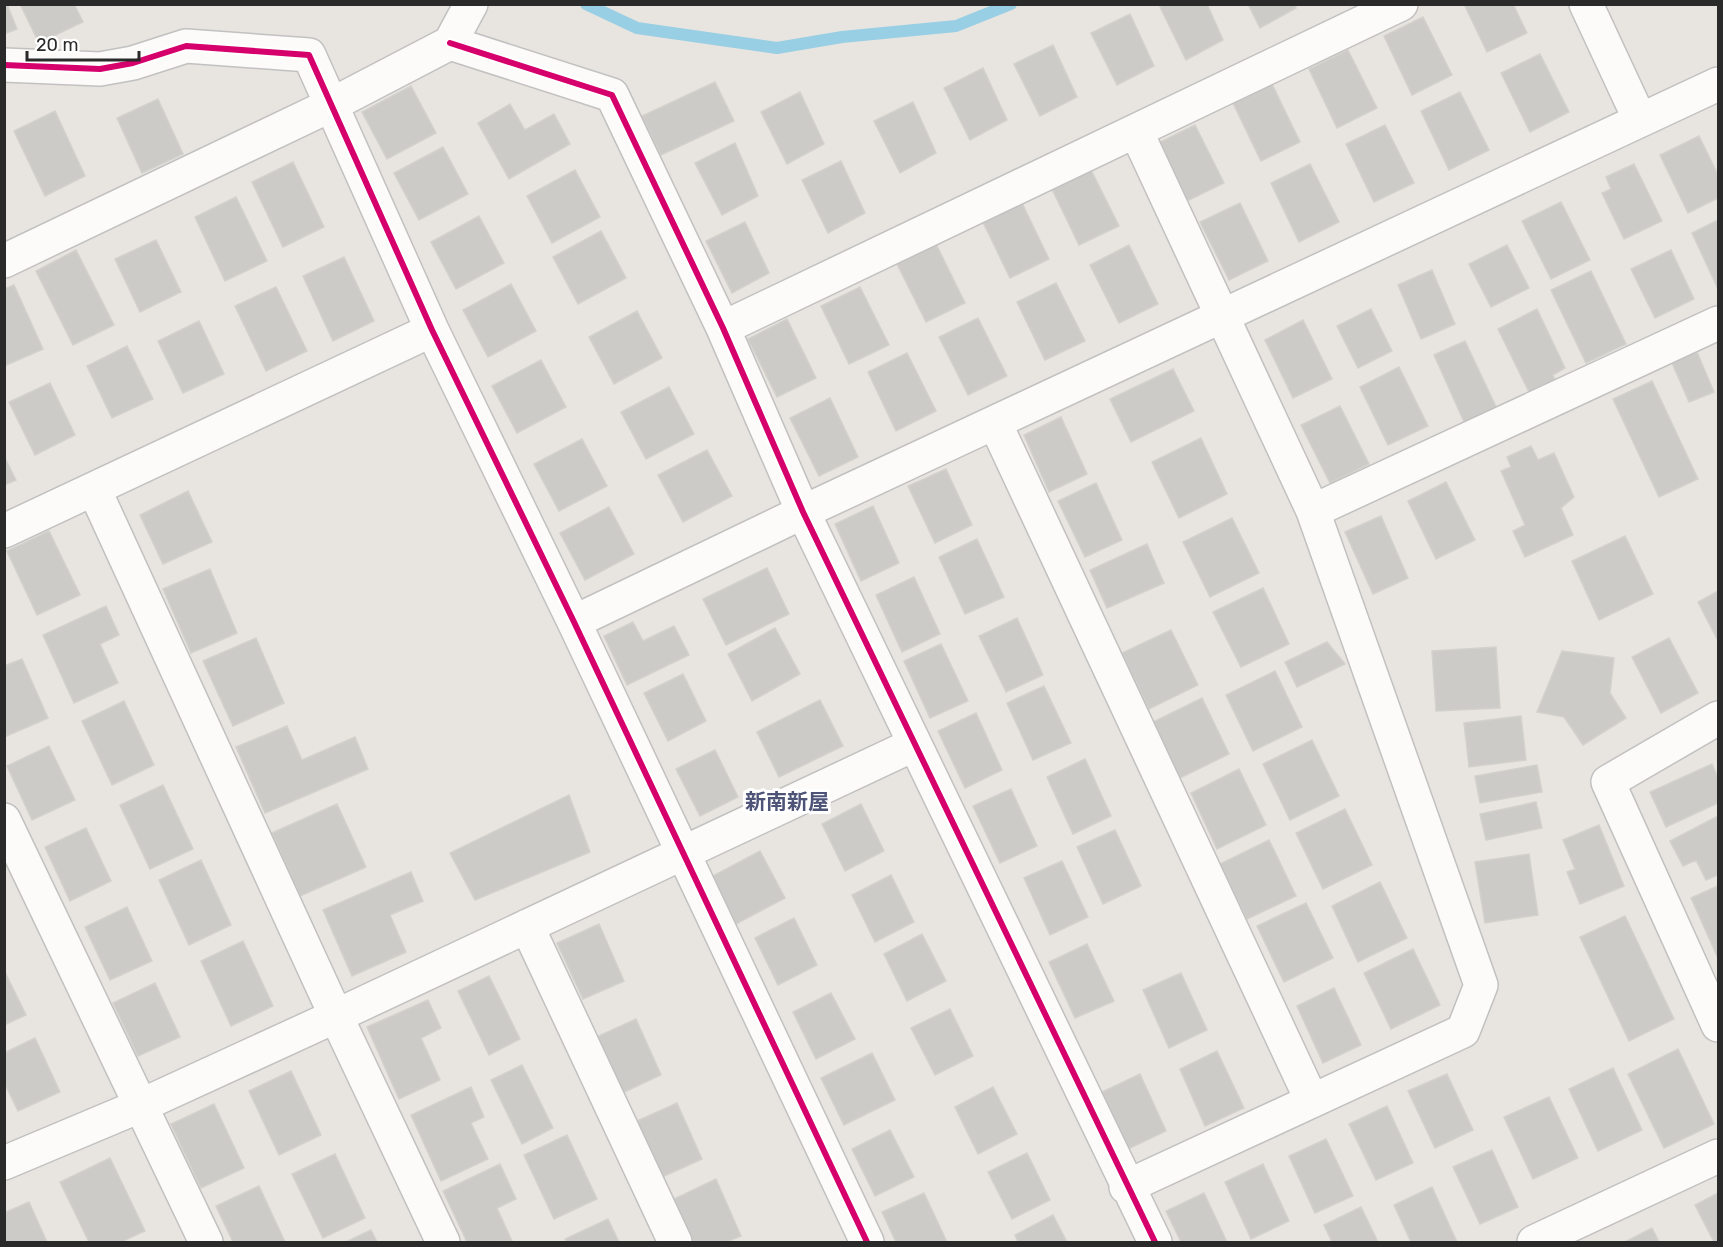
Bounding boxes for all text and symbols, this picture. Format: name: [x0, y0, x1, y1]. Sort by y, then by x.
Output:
scale bar: [27, 24, 140, 62]
text: 20 m: [36, 34, 78, 56]
district label: 新南新屋: [745, 789, 829, 814]

